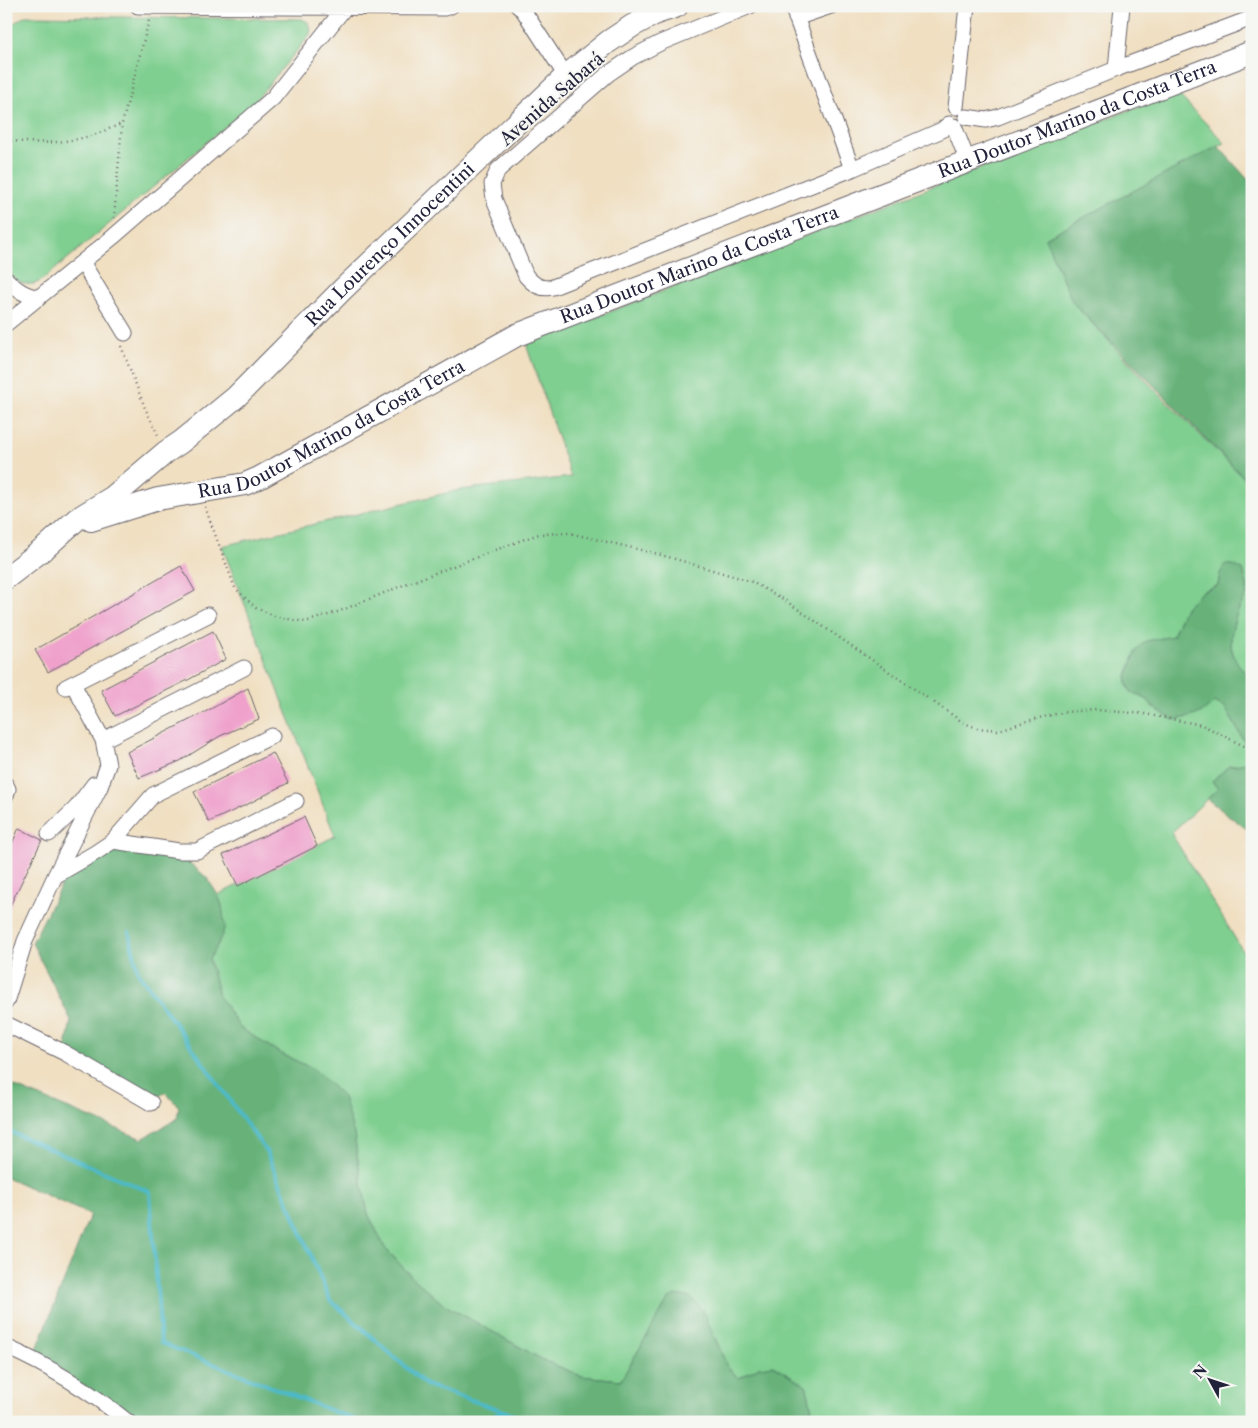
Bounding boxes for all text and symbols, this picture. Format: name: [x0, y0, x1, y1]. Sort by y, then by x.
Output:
street label: Avenida Sabará: [495, 47, 609, 151]
street label: Rua Doutor Marino da Costa Terra: [935, 56, 1220, 183]
street label: Rua Lourenço Innocentini: [301, 158, 480, 331]
street label: Rua Doutor Marino da Costa Terra: [557, 201, 842, 328]
street label: Rua Doutor Marino da Costa Terra: [196, 355, 469, 503]
north arrow: [1186, 1356, 1236, 1406]
text: N: [1189, 1361, 1211, 1382]

